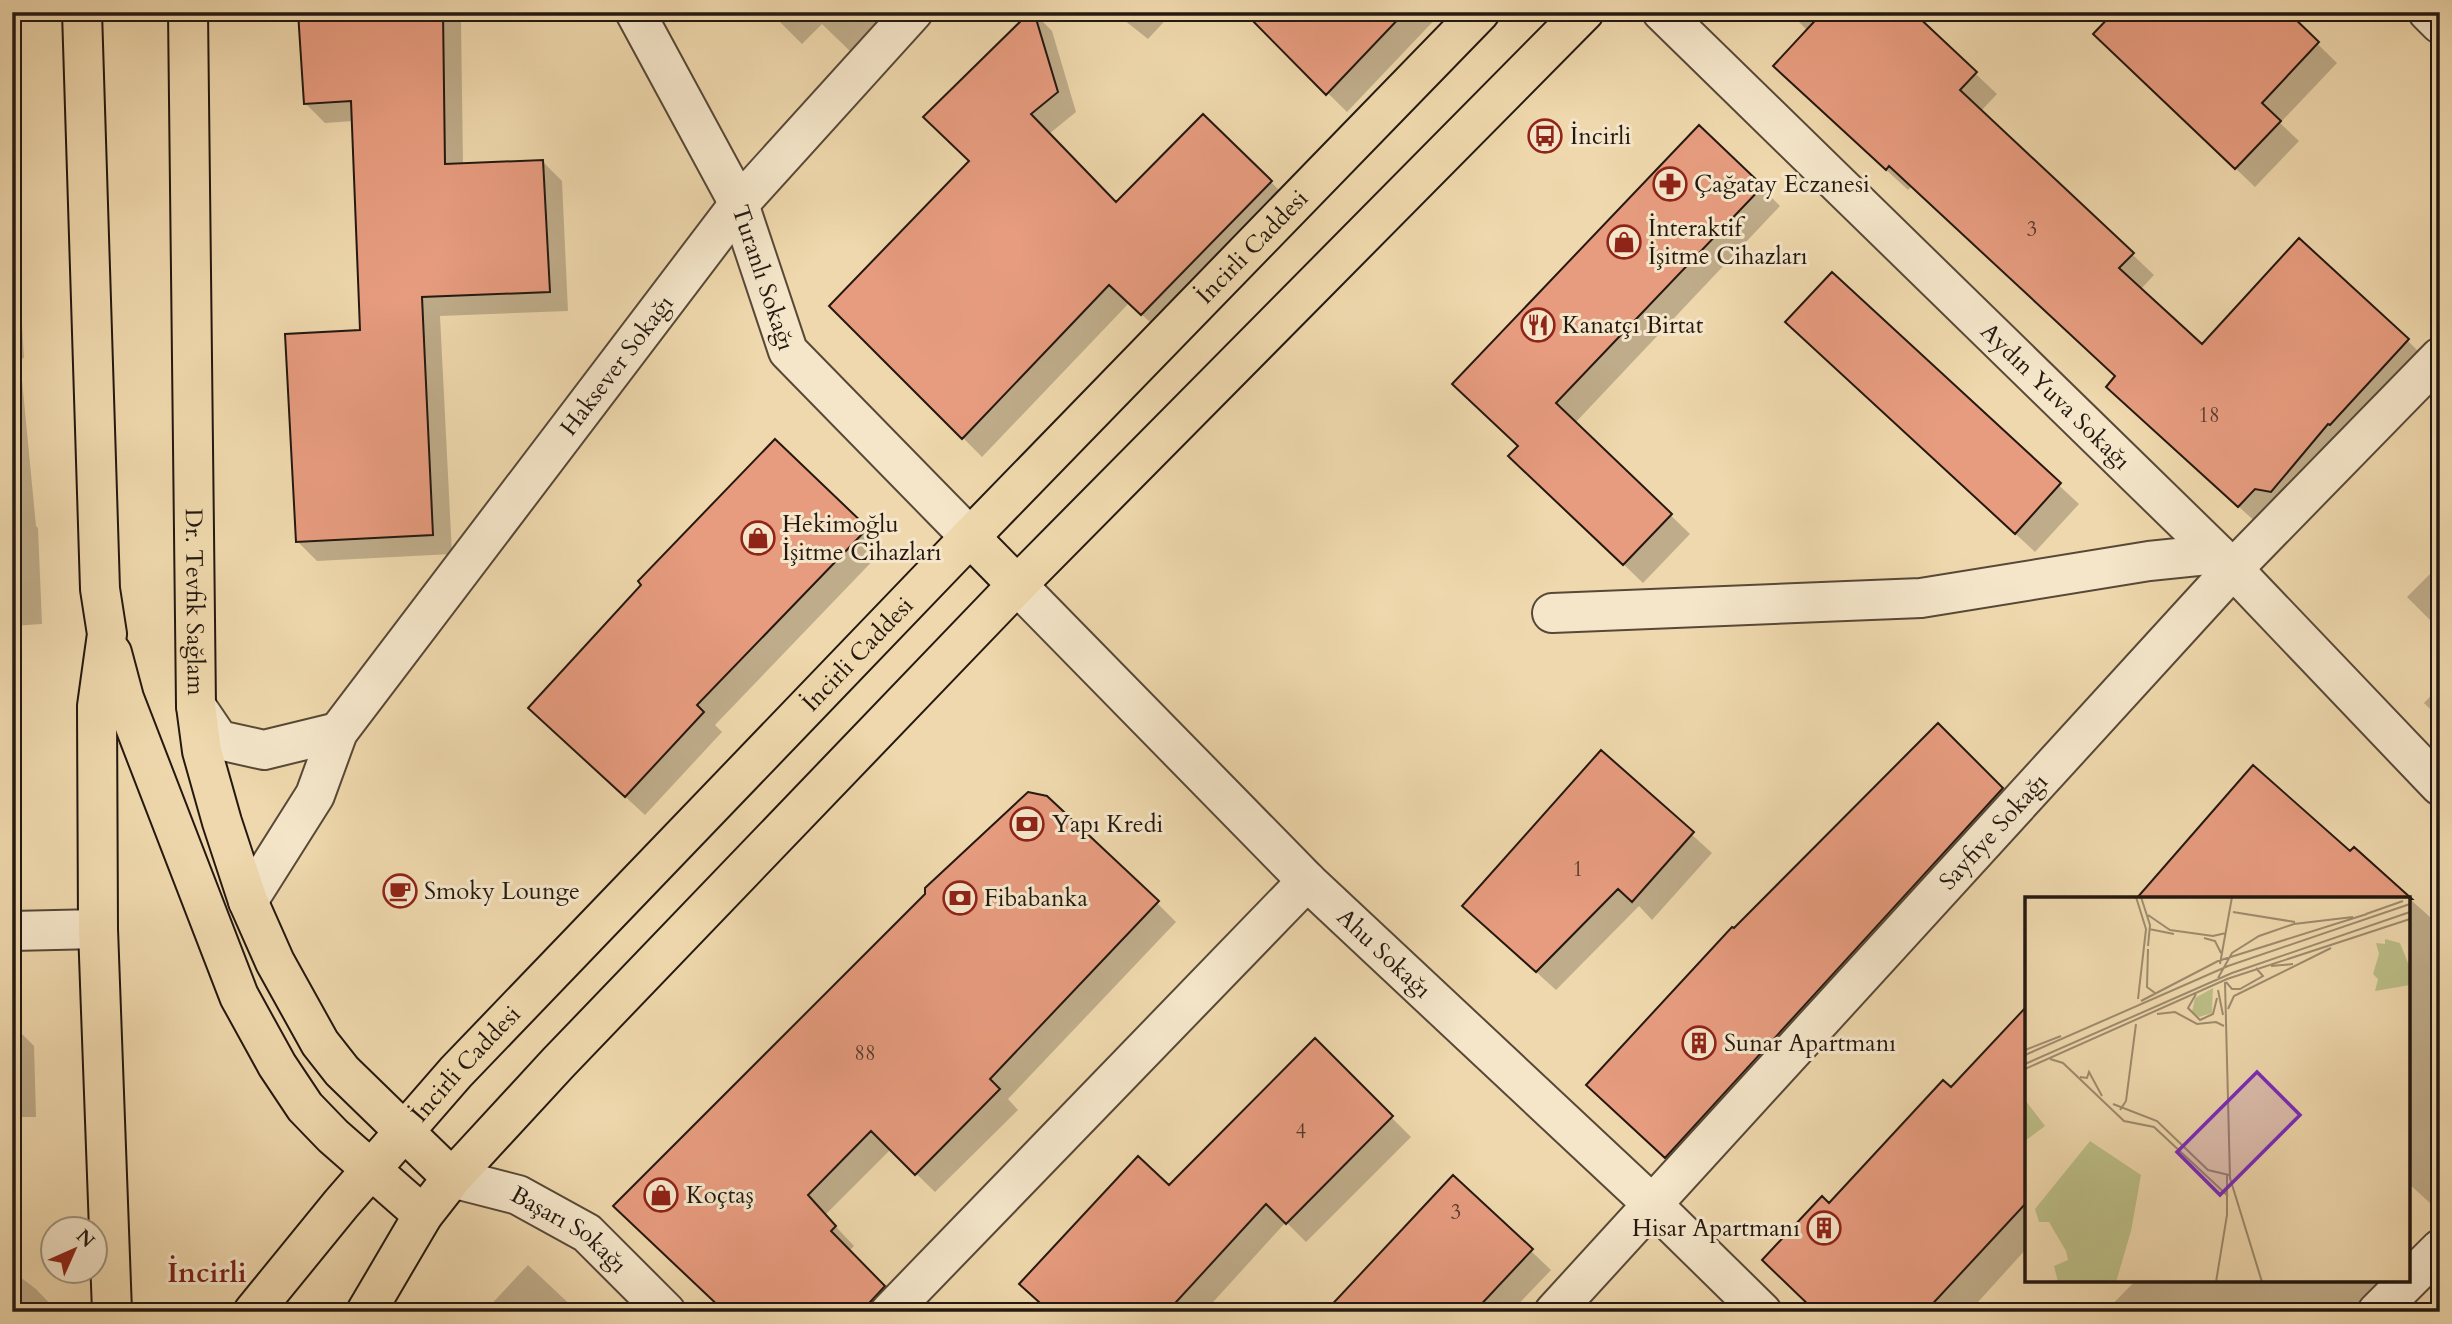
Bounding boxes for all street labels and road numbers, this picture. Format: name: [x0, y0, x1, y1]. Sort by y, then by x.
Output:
street label: İncirli Caddesi: [1189, 182, 1316, 311]
street label: Turanlı Sokağı: [724, 201, 803, 355]
street label: Haksever Sokağı: [553, 288, 681, 443]
street label: Aydın Yuva Sokağı: [1973, 316, 2138, 477]
street label: Dr. Tevfik Sağlam: [177, 508, 212, 696]
street label: İncirli Caddesi: [795, 590, 921, 719]
street label: Sayfiye Sokağı: [1932, 766, 2055, 897]
street label: Ahu Sokağı: [1329, 901, 1438, 1006]
street label: İncirli Caddesi: [404, 998, 528, 1129]
street label: Başarı Sokağı: [505, 1178, 634, 1281]

